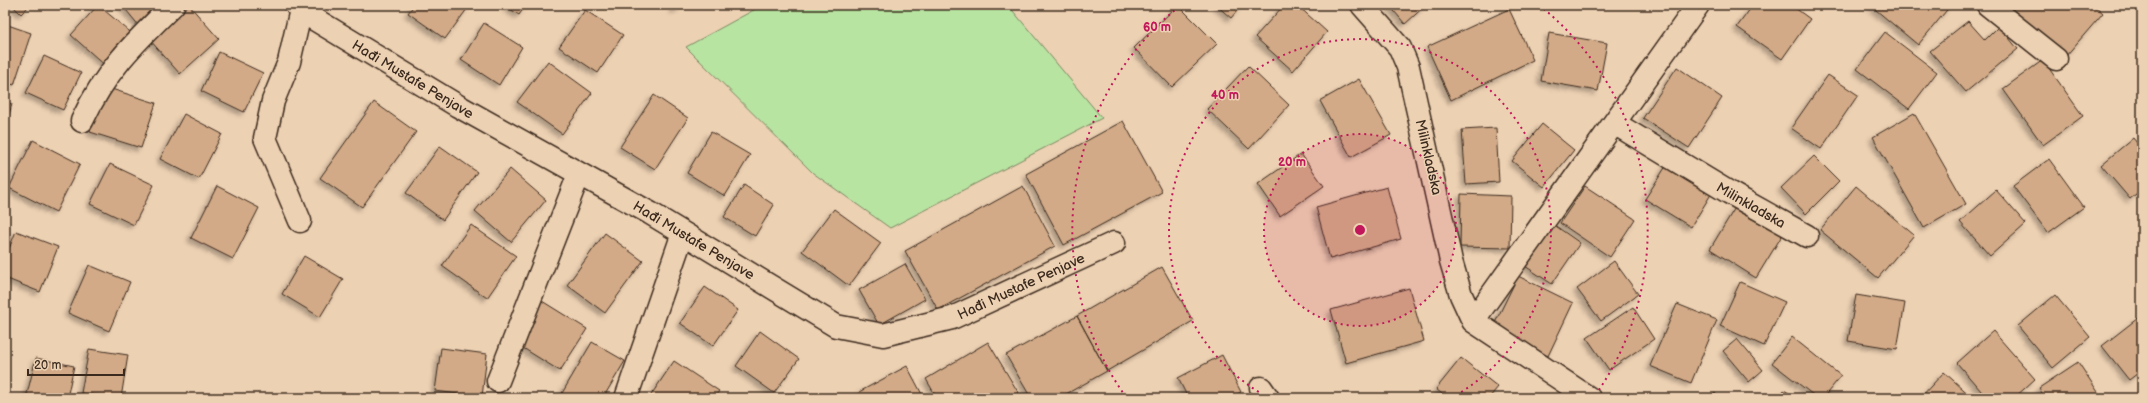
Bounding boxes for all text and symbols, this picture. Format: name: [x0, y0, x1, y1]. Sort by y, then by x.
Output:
text: 60 m: [1143, 20, 1171, 35]
street label: Hađi Mustafe Penjave: [349, 36, 476, 122]
text: 40 m: [1211, 88, 1239, 103]
street label: Milinkladska: [1412, 118, 1445, 197]
text: 20 m: [1278, 155, 1306, 170]
street label: Milinkladska: [1713, 179, 1788, 232]
street label: Hađi Mustafe Penjave: [630, 197, 757, 283]
centre of rings: [1353, 223, 1367, 237]
street label: Hađi Mustafe Penjave: [955, 249, 1088, 323]
scale bar: [28, 351, 124, 377]
text: 20 m: [34, 358, 61, 373]

